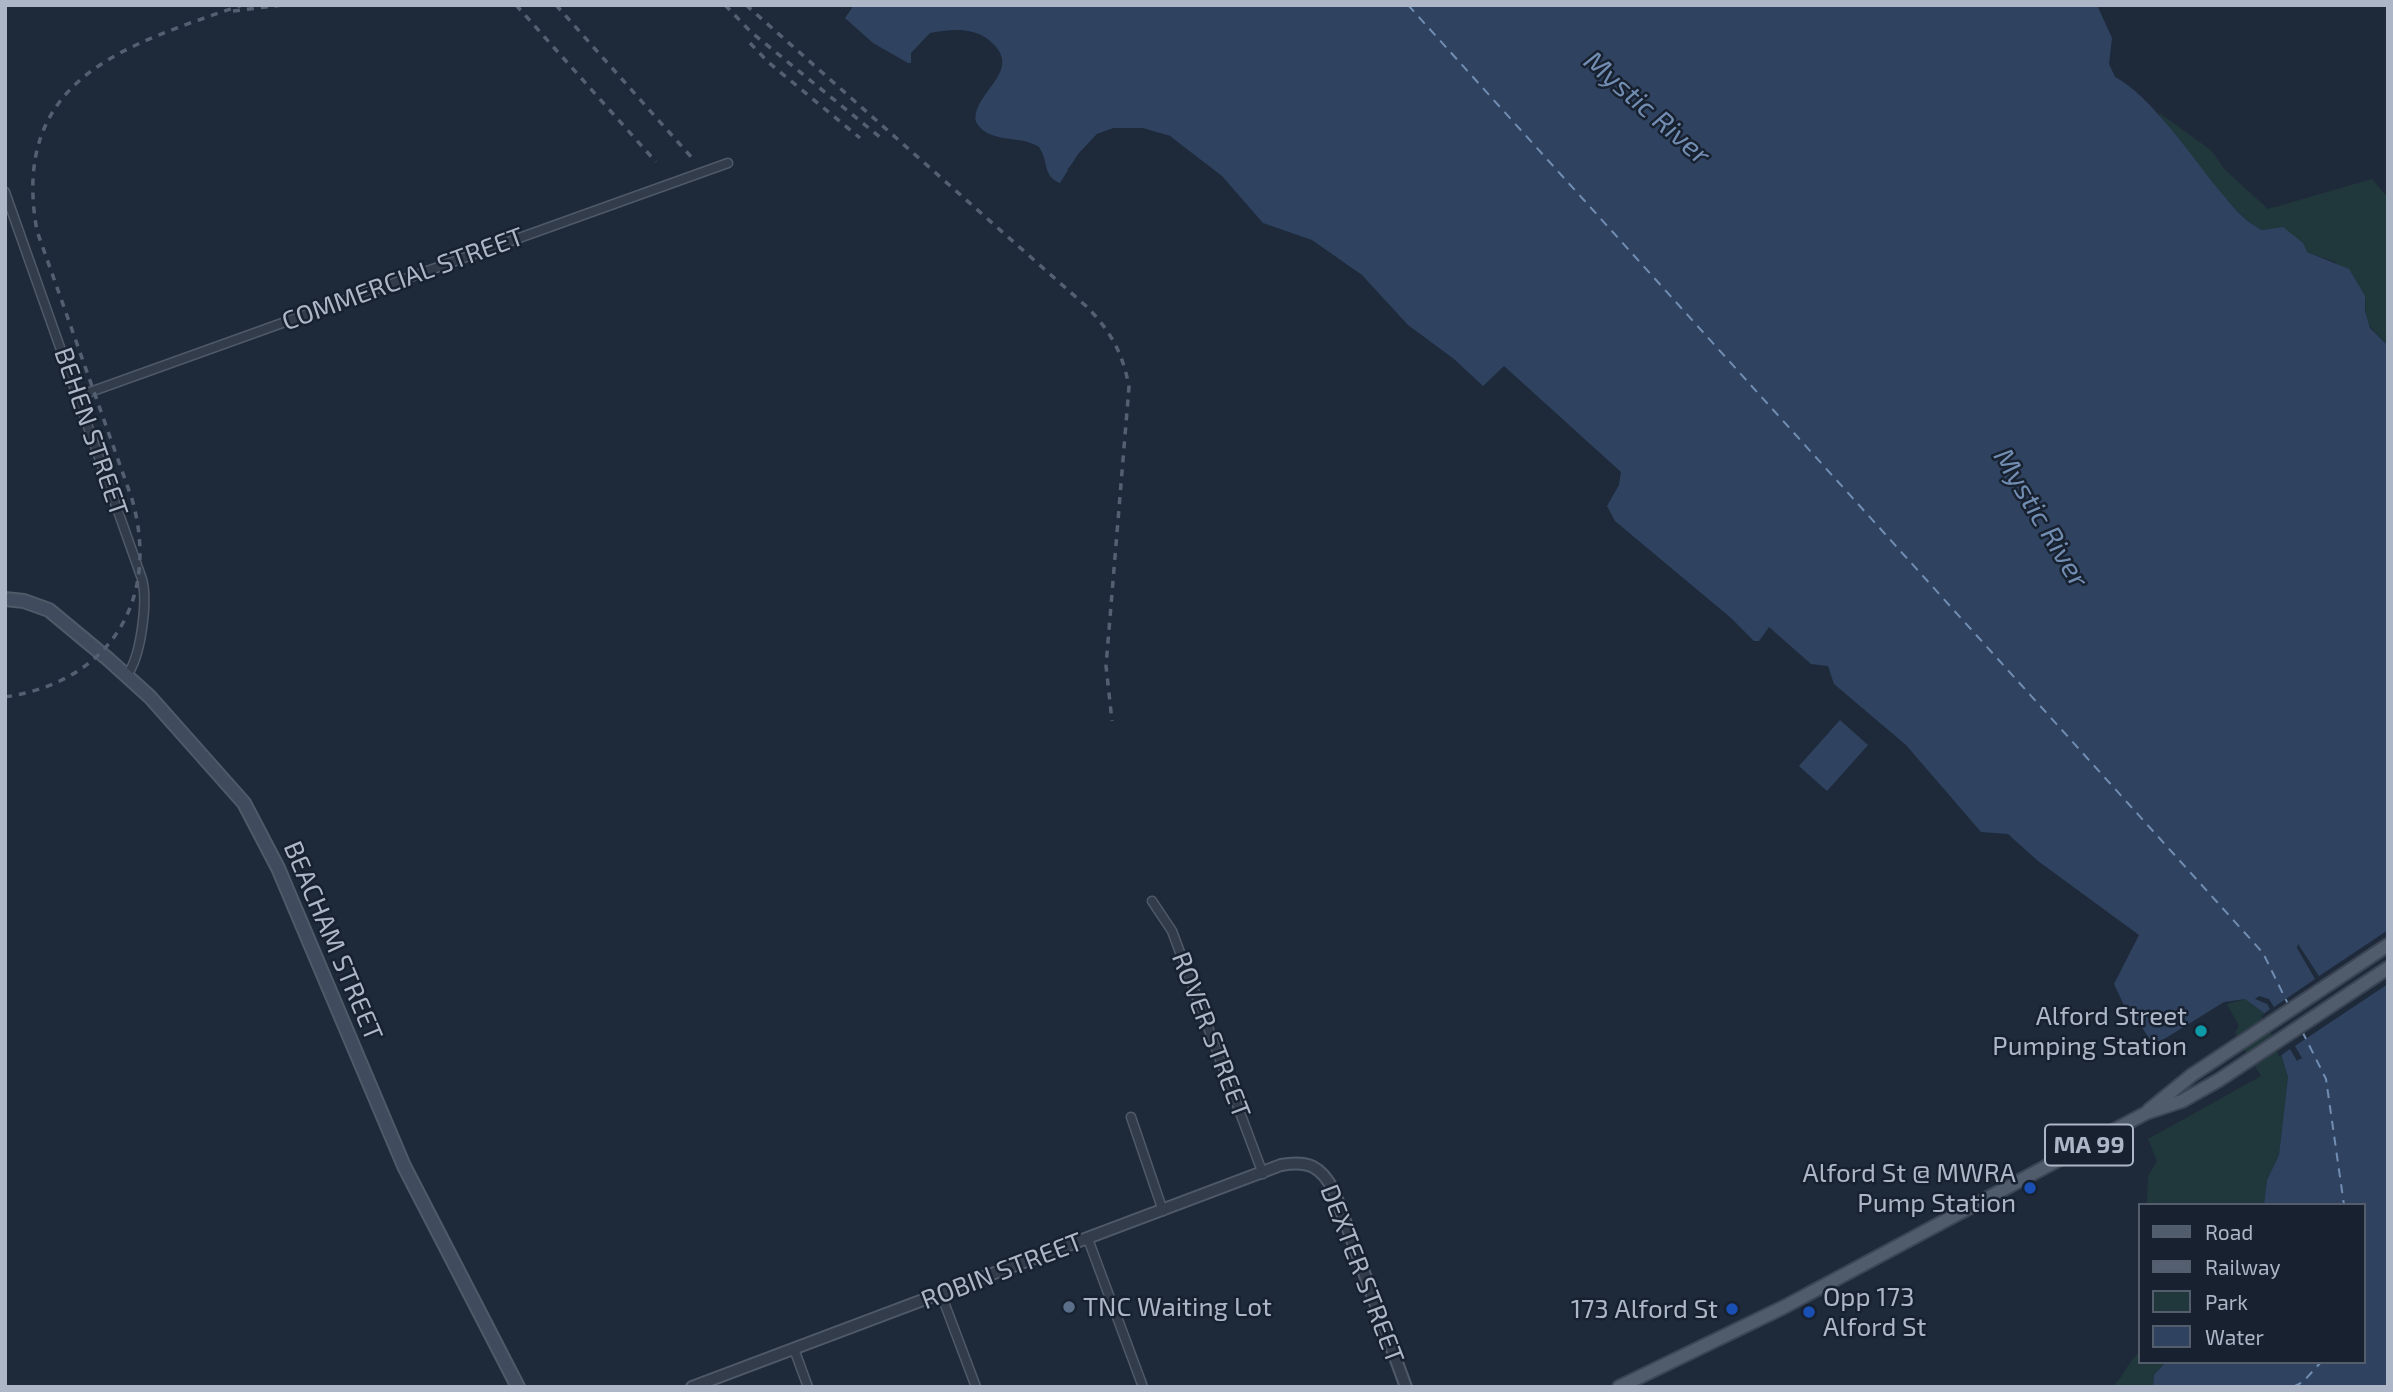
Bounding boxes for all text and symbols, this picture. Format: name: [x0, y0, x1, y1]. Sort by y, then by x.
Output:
water label: Mystic River: [1577, 44, 1717, 172]
street label: COMMERCIAL STREET: [278, 221, 528, 337]
street label: BEHEN STREET: [47, 343, 135, 521]
water label: Mystic River: [1986, 442, 2096, 594]
street label: BEACHAM STREET: [277, 837, 389, 1045]
street label: ROVER STREET: [1165, 947, 1257, 1123]
place label: Alford Street Pumping Station: [1992, 1000, 2187, 1062]
marker: Alford Street Pumping Station: [2193, 1023, 2209, 1039]
road number: MA 99: [2045, 1125, 2133, 1166]
place label: Alford St @ MWRA Pump Station: [1803, 1157, 2016, 1218]
street label: DEXTER STREET: [1314, 1180, 1410, 1368]
marker: Alford St @ MWRA Pump Station: [2022, 1180, 2038, 1196]
legend: [2138, 1203, 2365, 1364]
text: Road: [2205, 1219, 2253, 1244]
street label: ROBIN STREET: [917, 1226, 1087, 1316]
text: Railway: [2205, 1254, 2281, 1279]
place label: Opp 173 Alford St: [1823, 1281, 1926, 1342]
text: Park: [2205, 1289, 2248, 1314]
place label: TNC Waiting Lot: [1083, 1291, 1272, 1323]
place label: 173 Alford St: [1571, 1293, 1718, 1325]
marker: TNC Waiting Lot: [1061, 1299, 1077, 1315]
marker: 173 Alford St: [1724, 1301, 1740, 1317]
marker: Opp 173 Alford St: [1801, 1304, 1817, 1320]
text: Water: [2205, 1324, 2264, 1349]

